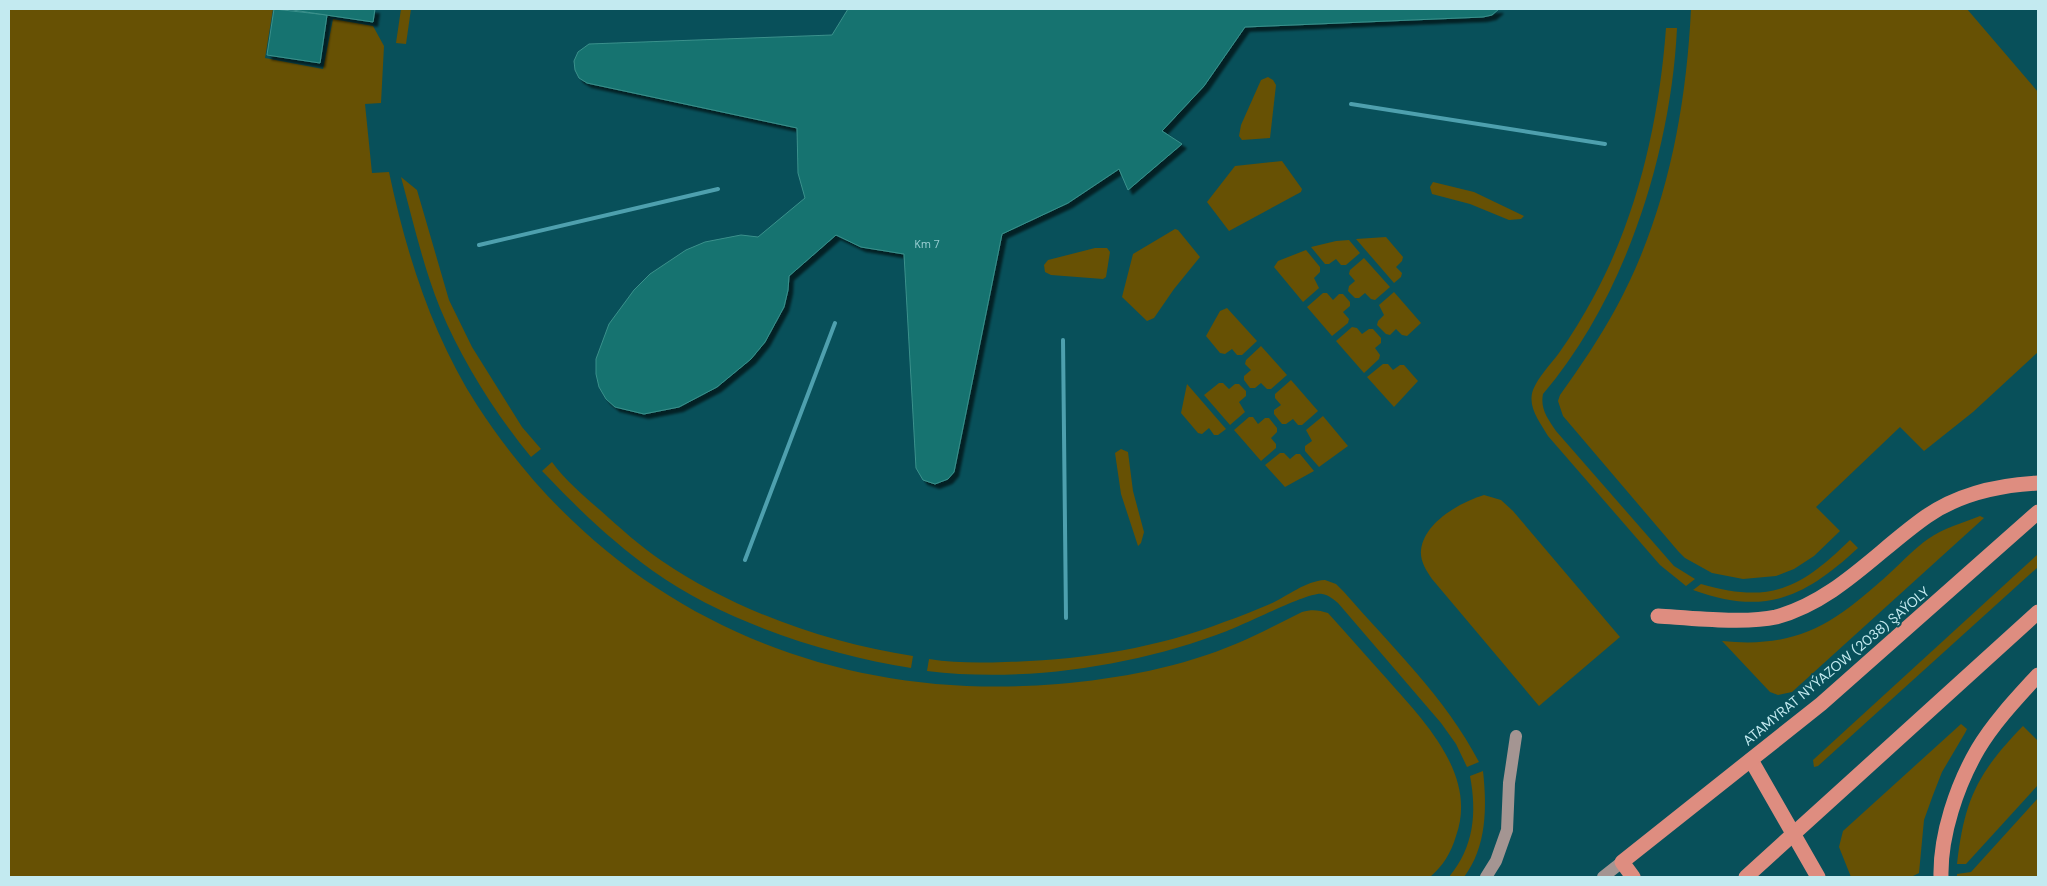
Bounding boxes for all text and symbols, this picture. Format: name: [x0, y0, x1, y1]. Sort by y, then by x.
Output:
house number: Km 7: [914, 237, 940, 251]
street label: ATAMYRAT NYÝAZOW (2038) ŞAÝOLY: [1739, 583, 1933, 749]

